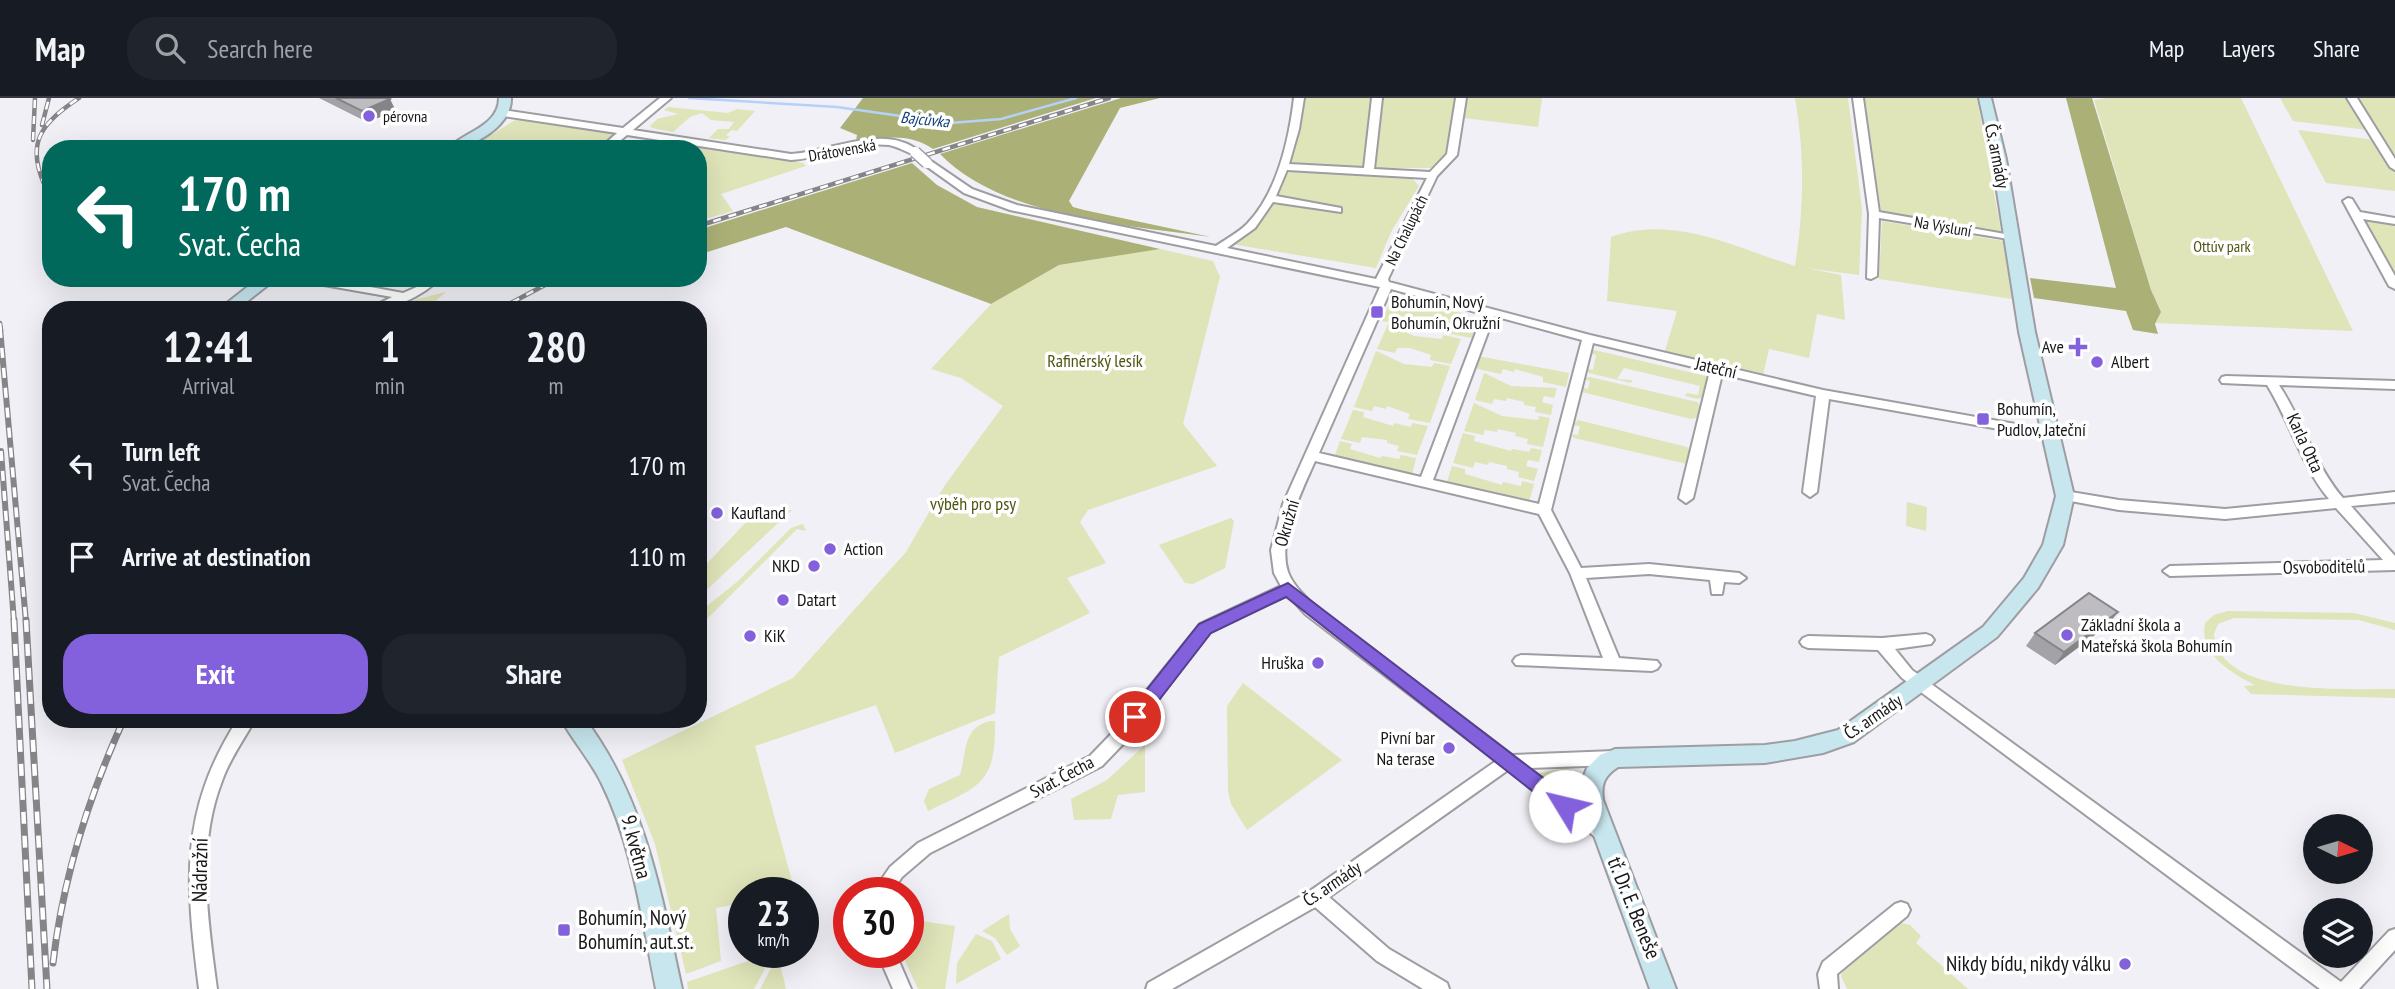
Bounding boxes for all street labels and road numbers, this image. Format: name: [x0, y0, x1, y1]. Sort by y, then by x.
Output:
street label: Čs. armády: [1980, 122, 2015, 190]
street label: Drátovenská: [807, 134, 877, 166]
street label: Na Chalupách: [1380, 191, 1432, 269]
street label: Na Výsluní: [1913, 211, 1974, 241]
street label: Jateční: [1692, 351, 1739, 383]
street label: Karla Otta: [2282, 409, 2329, 476]
street label: Okružní: [1269, 497, 1304, 549]
street label: Osvoboditelů: [2283, 554, 2365, 579]
street label: Čs. armády: [1839, 689, 1907, 744]
street label: Svat. Čecha: [1026, 750, 1098, 803]
street label: 9. května: [615, 812, 658, 882]
street label: Nádražní: [185, 837, 214, 902]
street label: tř. Dr. E. Beneše: [1602, 853, 1667, 963]
street label: Čs. armády: [1298, 856, 1366, 911]

